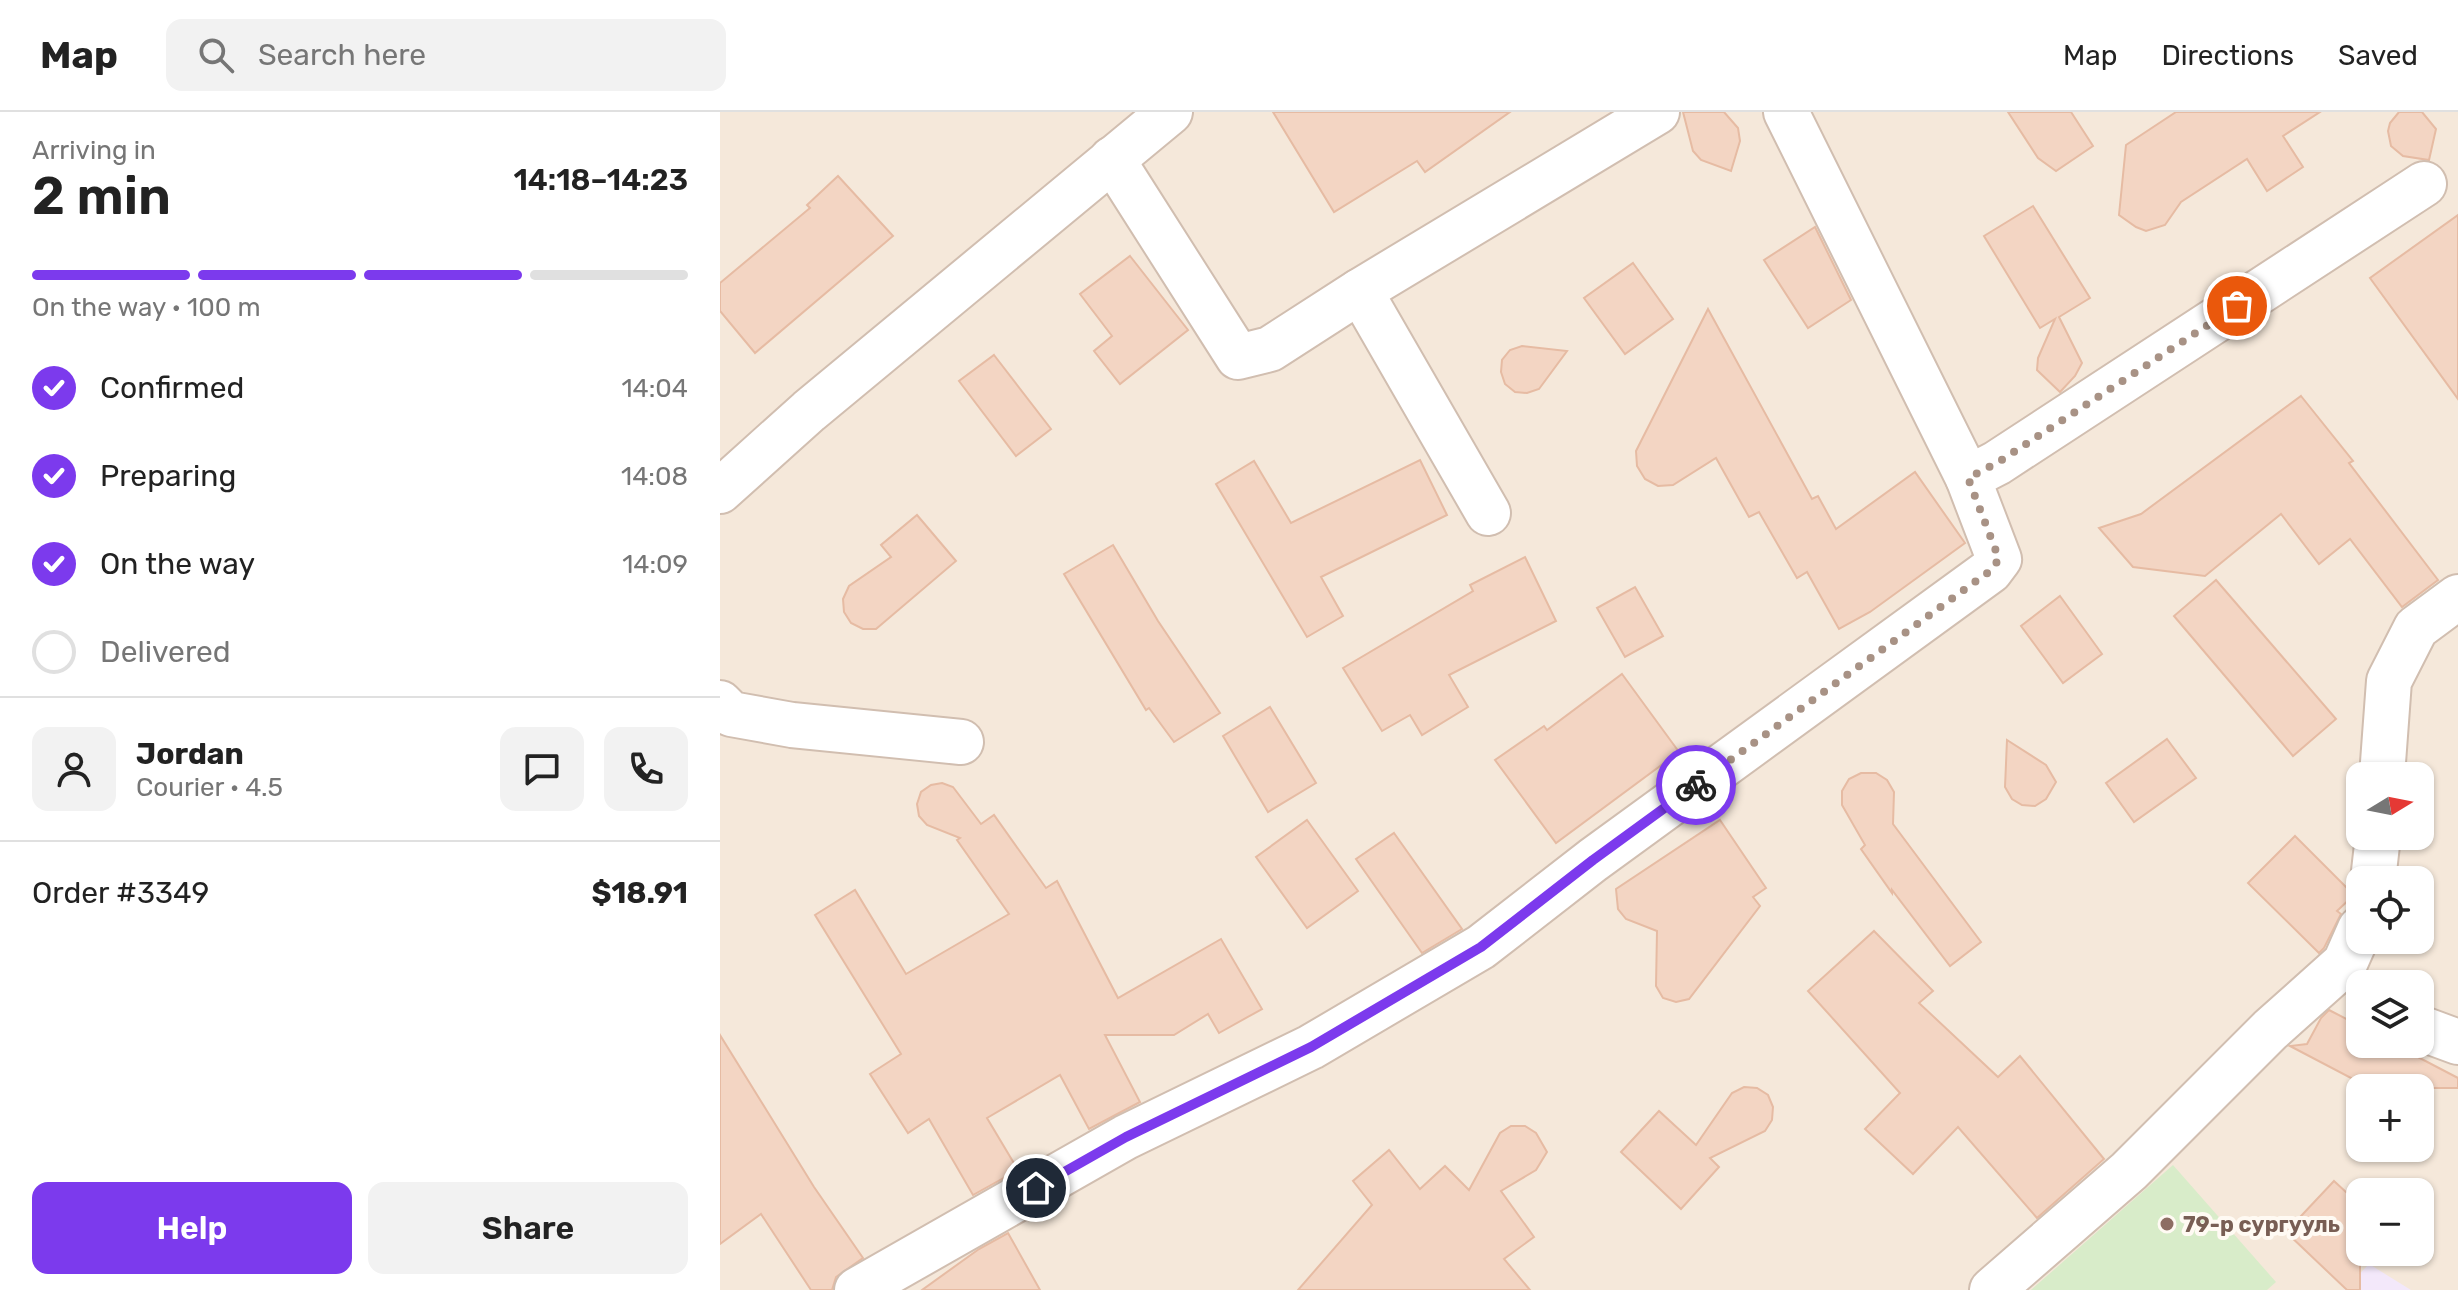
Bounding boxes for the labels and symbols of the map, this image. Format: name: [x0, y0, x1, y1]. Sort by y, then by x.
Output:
pin: [2203, 272, 2271, 340]
courier: [1656, 745, 1736, 825]
north arrow: [2346, 762, 2434, 850]
pin: [1002, 1154, 1070, 1222]
place label: 79-р сургууль: [2183, 1211, 2340, 1238]
marker: 79-р сургууль: [2158, 1215, 2176, 1233]

